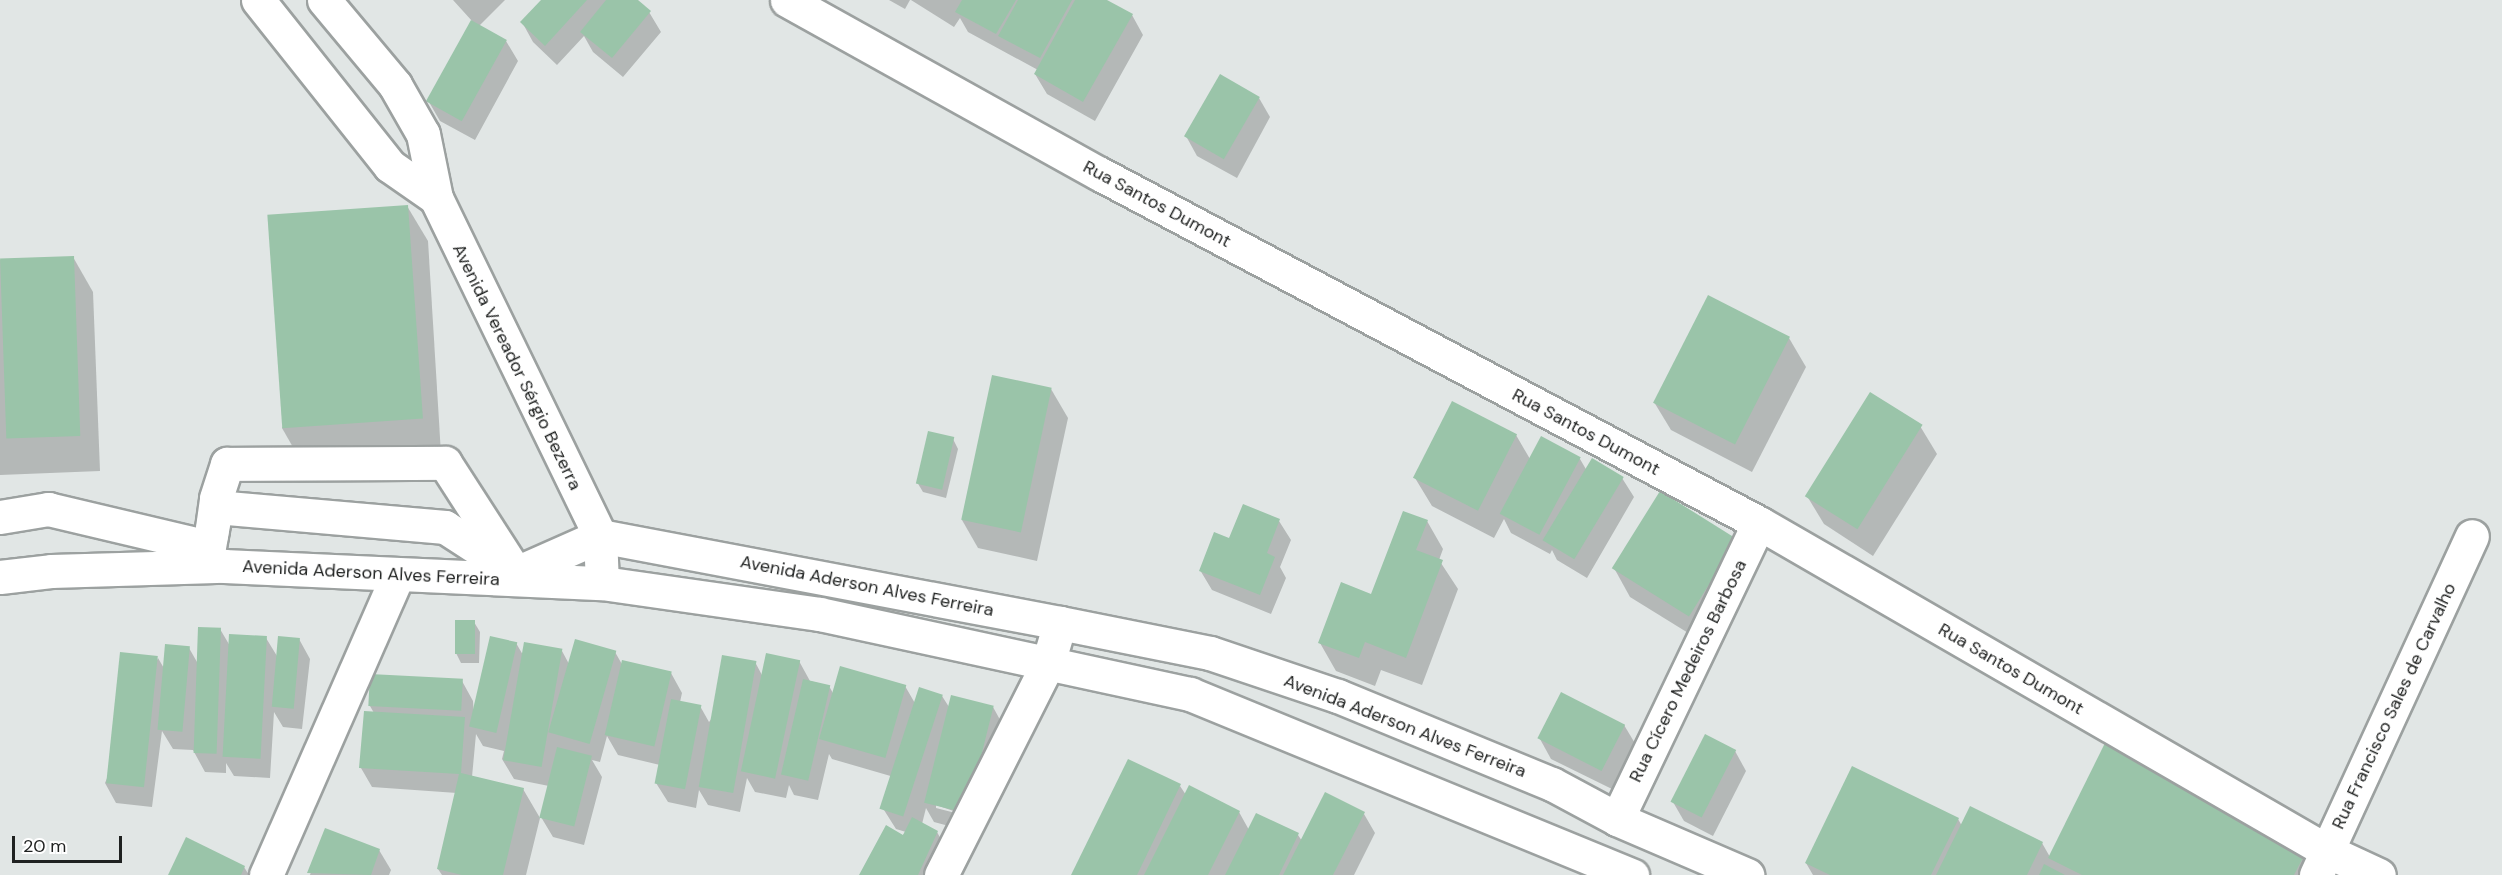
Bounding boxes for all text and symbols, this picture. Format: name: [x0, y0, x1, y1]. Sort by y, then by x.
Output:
street label: Rua Santos Dumont: [1079, 156, 1235, 252]
street label: Avenida Vereador Sérgio Bezerra: [448, 240, 586, 494]
street label: Rua Santos Dumont: [1508, 384, 1664, 480]
street label: Avenida Aderson Alves Ferreira: [738, 551, 996, 621]
street label: Avenida Aderson Alves Ferreira: [242, 555, 500, 591]
street label: Rua Cícero Medeiros Barbosa: [1625, 556, 1751, 786]
street label: Rua Francisco Sales de Carvalho: [2327, 579, 2461, 833]
street label: Rua Santos Dumont: [1934, 619, 2088, 719]
street label: Avenida Aderson Alves Ferreira: [1281, 670, 1529, 782]
scale bar: [15, 824, 124, 862]
text: 20 m: [23, 834, 66, 858]

